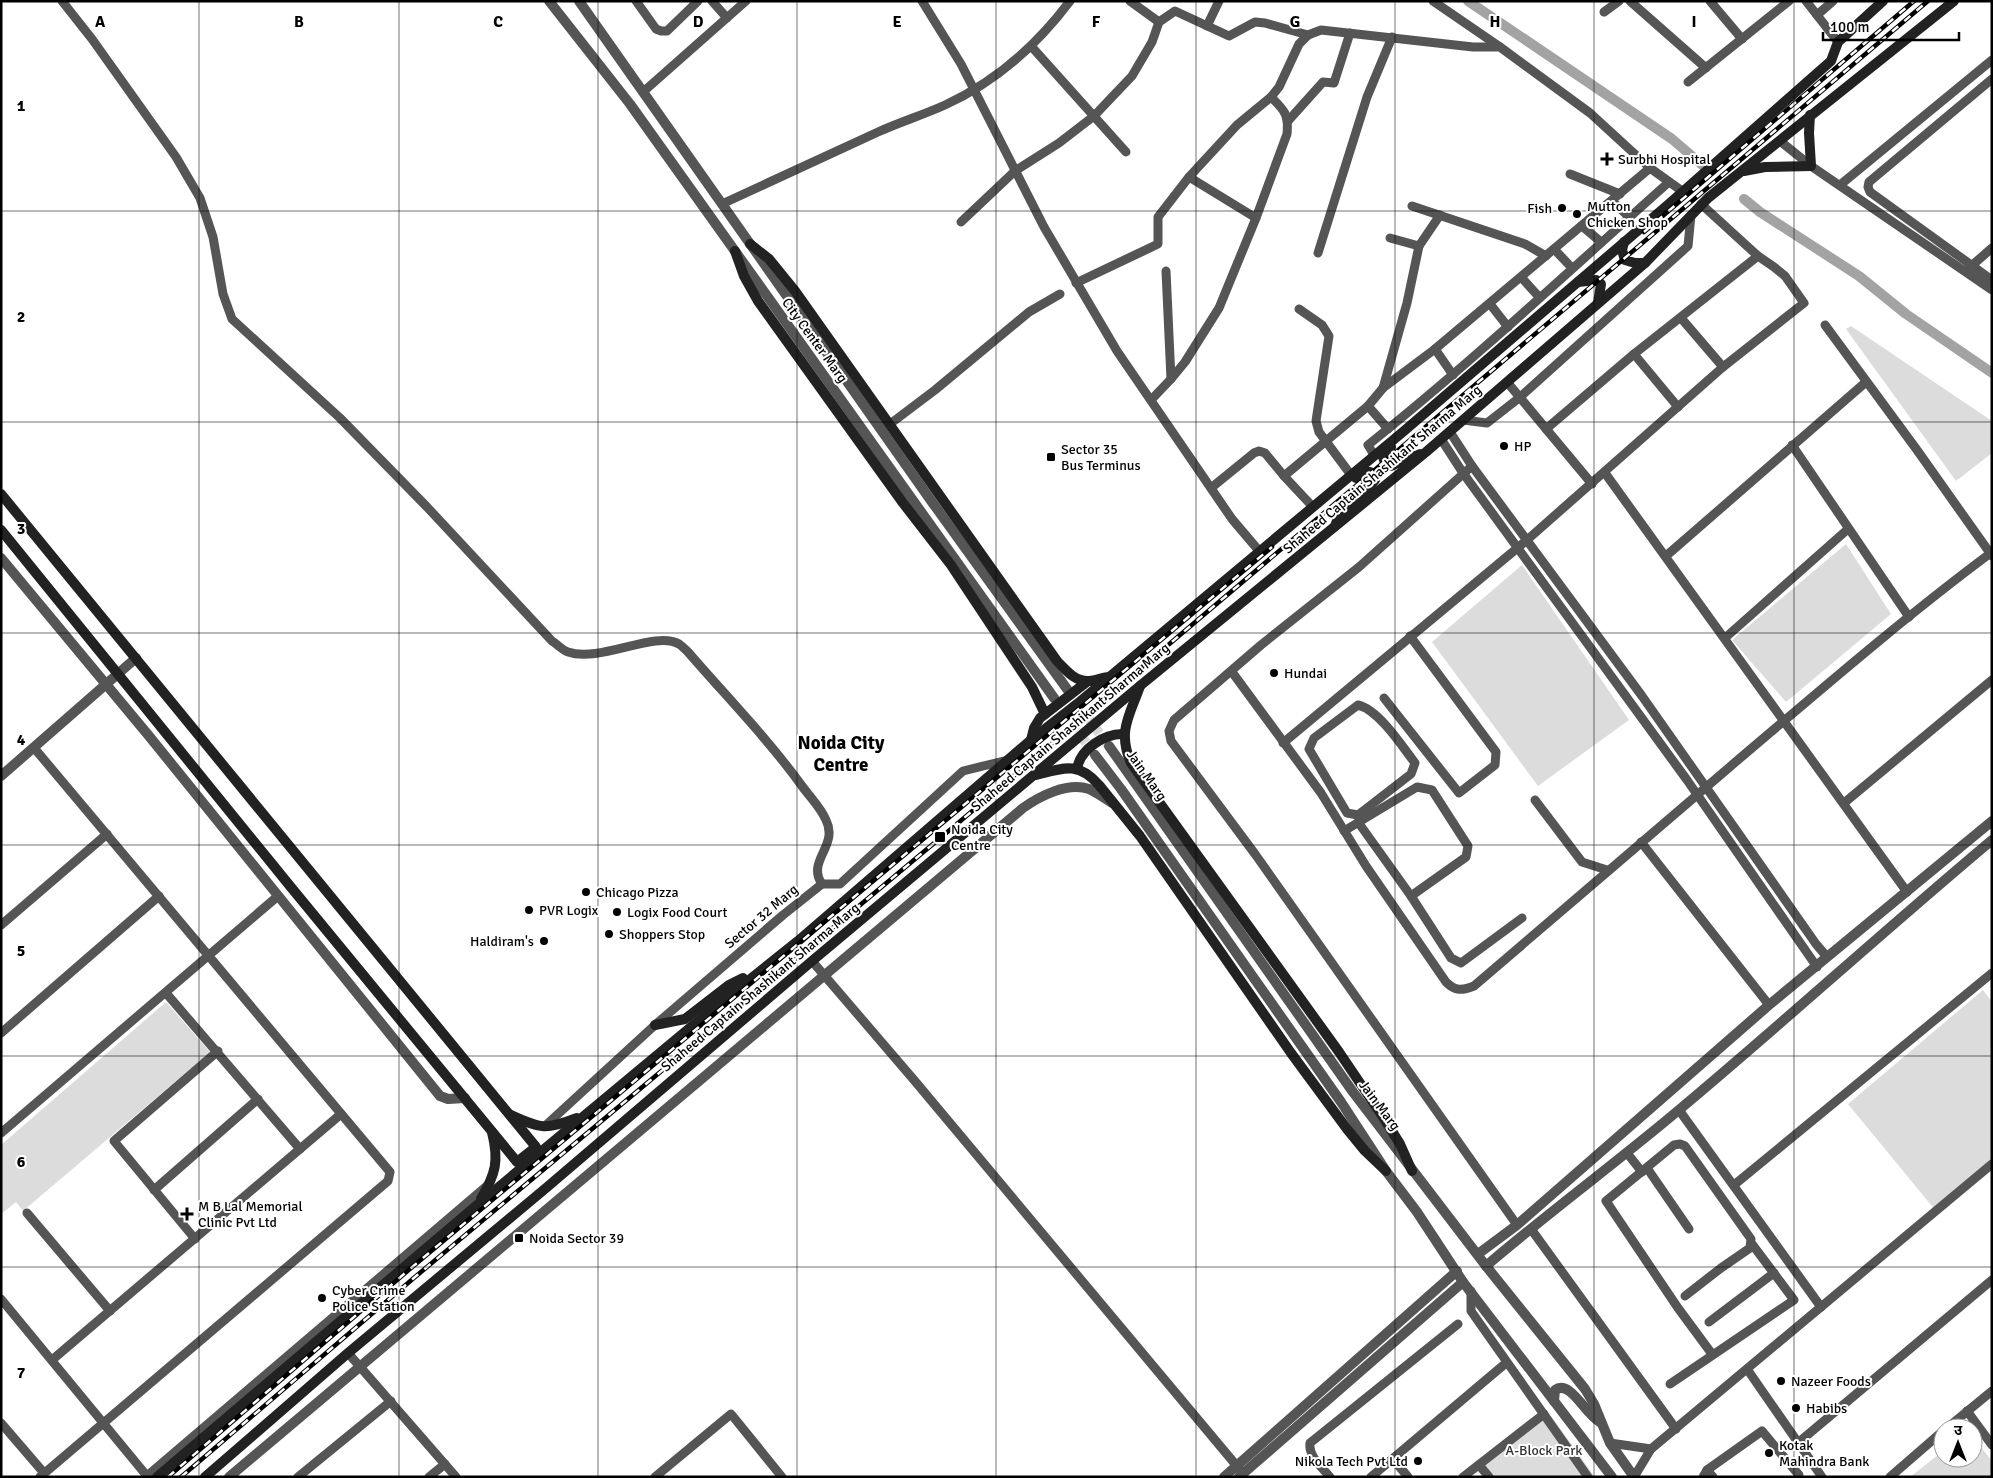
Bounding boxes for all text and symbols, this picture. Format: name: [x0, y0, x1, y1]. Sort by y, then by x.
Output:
scale bar: [1823, 10, 1959, 42]
text: A: [95, 12, 106, 32]
text: B: [294, 12, 304, 32]
text: C: [493, 12, 503, 32]
text: D: [693, 12, 704, 32]
text: E: [892, 12, 902, 32]
text: F: [1092, 12, 1101, 32]
text: G: [1290, 12, 1300, 32]
text: H: [1490, 12, 1500, 32]
text: I: [1691, 12, 1697, 32]
text: 100 m: [1830, 18, 1870, 36]
text: 1: [17, 96, 26, 116]
place label: Surbhi Hospital: [1618, 151, 1711, 168]
marker: Surbhi Hospital: [1600, 152, 1614, 166]
place label: Mutton Chicken Shop: [1587, 198, 1668, 231]
place label: Fish: [1527, 200, 1552, 217]
marker: Fish: [1556, 202, 1568, 214]
marker: Mutton Chicken Shop: [1571, 208, 1583, 220]
street label: City Center Marg: [778, 295, 851, 386]
text: 2: [17, 307, 25, 327]
street label: Shaheed Captain Shashikant Sharma Marg: [1280, 381, 1485, 557]
place label: HP: [1514, 438, 1531, 455]
marker: HP: [1498, 440, 1510, 452]
place label: Sector 35 Bus Terminus: [1061, 441, 1141, 474]
marker: Sector 35 Bus Terminus: [1045, 451, 1057, 463]
text: 3: [17, 519, 25, 539]
street label: Shaheed Captain Shashikant Sharma Marg: [968, 639, 1173, 815]
place label: Hundai: [1284, 665, 1327, 682]
marker: Hundai: [1268, 667, 1280, 679]
text: 4: [17, 730, 26, 750]
district label: Noida City Centre: [798, 731, 885, 777]
street label: Jain Marg: [1123, 747, 1170, 804]
place label: Noida City Centre: [951, 821, 1013, 854]
marker: Noida City Centre: [933, 830, 947, 844]
street label: Sector 32 Marg: [721, 881, 802, 952]
place label: Chicago Pizza: [596, 884, 679, 901]
marker: Chicago Pizza: [580, 886, 592, 898]
street label: Shaheed Captain Shashikant Sharma Marg: [658, 899, 863, 1075]
place label: PVR Logix: [539, 902, 599, 919]
marker: PVR Logix: [523, 904, 535, 916]
place label: Logix Food Court: [627, 904, 727, 921]
marker: Logix Food Court: [611, 906, 623, 918]
place label: Shoppers Stop: [619, 926, 705, 943]
marker: Shoppers Stop: [603, 928, 615, 940]
place label: Haldiram's: [470, 933, 534, 950]
marker: Haldiram's: [538, 935, 550, 947]
text: 5: [17, 941, 25, 961]
street label: Jain Marg: [1355, 1077, 1404, 1134]
text: 6: [17, 1152, 26, 1172]
place label: M B Lal Memorial Clinic Pvt Ltd: [198, 1198, 303, 1231]
marker: M B Lal Memorial Clinic Pvt Ltd: [180, 1207, 194, 1221]
place label: Noida Sector 39: [529, 1230, 624, 1247]
marker: Noida Sector 39: [513, 1232, 525, 1244]
place label: Cyber Crime Police Station: [332, 1282, 415, 1315]
marker: Cyber Crime Police Station: [316, 1292, 328, 1304]
text: 7: [17, 1363, 26, 1383]
place label: Nazeer Foods: [1791, 1373, 1871, 1390]
marker: Nazeer Foods: [1775, 1375, 1787, 1387]
place label: Habibs: [1806, 1400, 1847, 1417]
marker: Habibs: [1790, 1402, 1802, 1414]
north arrow: [1933, 1418, 1983, 1468]
text: उ: [1954, 1422, 1963, 1439]
place label: Kotak Mahindra Bank: [1779, 1437, 1869, 1470]
park label: A-Block Park: [1506, 1442, 1582, 1459]
marker: Kotak Mahindra Bank: [1763, 1447, 1775, 1459]
place label: Nikola Tech Pvt Ltd: [1295, 1453, 1408, 1470]
marker: Nikola Tech Pvt Ltd: [1412, 1455, 1424, 1467]

